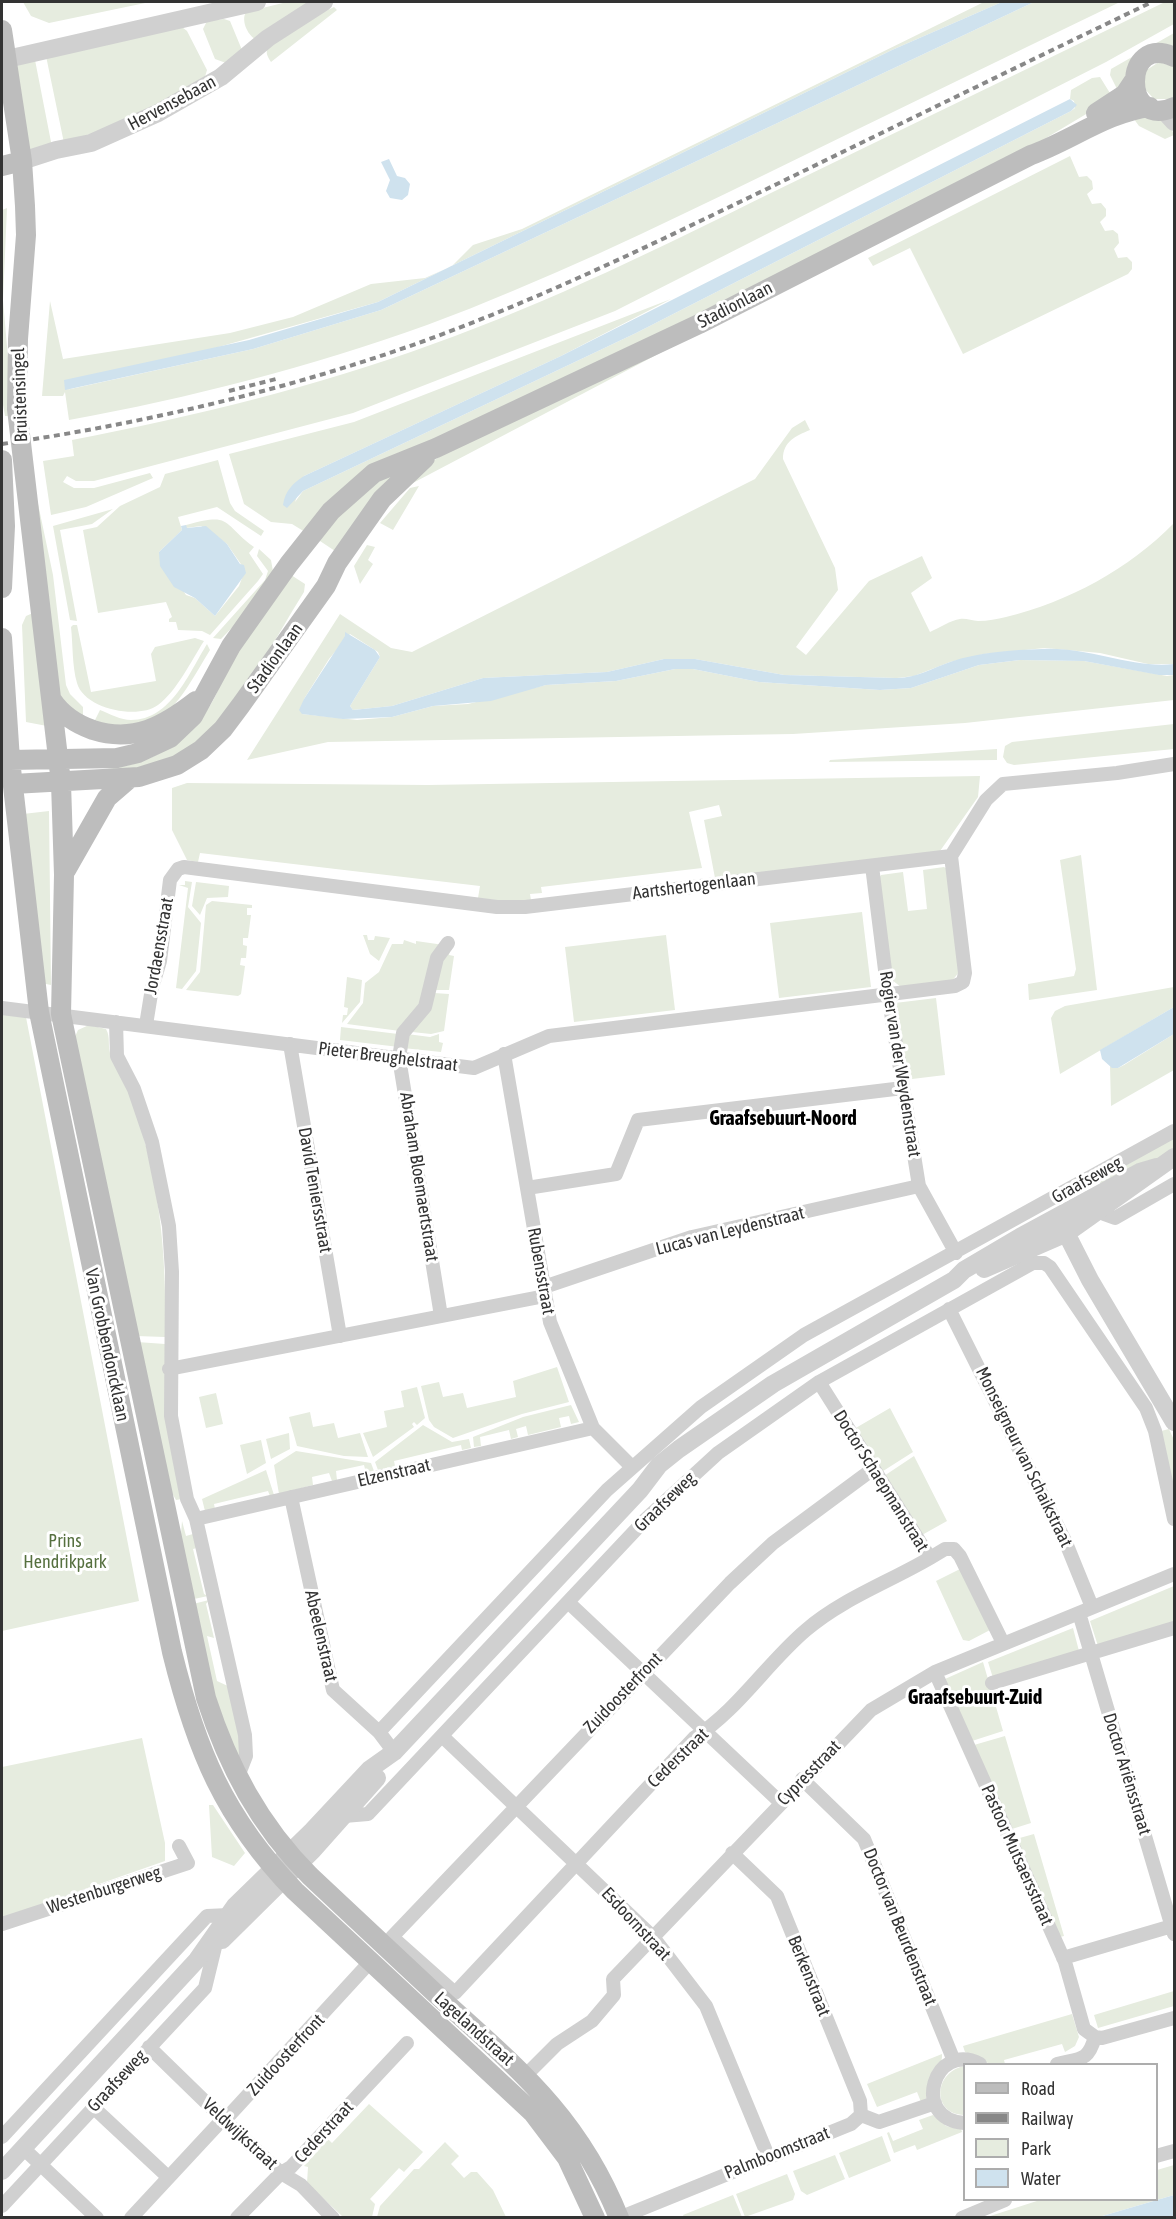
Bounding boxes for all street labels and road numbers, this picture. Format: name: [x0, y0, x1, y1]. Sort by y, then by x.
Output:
street label: Hervensebaan: [124, 71, 220, 135]
street label: Stadionlaan: [694, 277, 776, 333]
street label: Bruistensingel: [8, 347, 32, 443]
street label: Stadionlaan: [242, 619, 308, 697]
street label: Aartshertogenlaan: [631, 868, 757, 904]
street label: Jordaensstraat: [140, 896, 178, 996]
street label: Rogier van der Weydenstraat: [875, 969, 925, 1159]
street label: Pieter Breughelstraat: [317, 1038, 459, 1076]
street label: Abraham Bloemaertstraat: [395, 1091, 443, 1263]
street label: David Teniersstraat: [293, 1126, 337, 1254]
street label: Graafseweg: [1048, 1152, 1126, 1208]
street label: Lucas van Leydenstraat: [653, 1202, 807, 1260]
street label: Rubensstraat: [523, 1226, 559, 1316]
street label: Van Grobbendoncklaan: [80, 1267, 134, 1423]
street label: Monseigneur van Schaikstraat: [971, 1363, 1077, 1551]
street label: Doctor Schaepmanstraat: [829, 1406, 933, 1556]
street label: Elzenstraat: [355, 1454, 433, 1492]
street label: Graafseweg: [630, 1467, 700, 1537]
street label: Abeelenstraat: [300, 1588, 342, 1684]
street label: Zuidoosterfront: [579, 1648, 667, 1738]
street label: Doctor Ariënsstraat: [1098, 1710, 1156, 1838]
street label: Cederstraat: [643, 1724, 713, 1792]
street label: Cypresstraat: [773, 1736, 845, 1810]
street label: Pastoor Mutsaersstraat: [976, 1781, 1058, 1929]
street label: Doctor van Beurdenstraat: [859, 1845, 941, 2009]
street label: Westenburgerweg: [44, 1861, 164, 1919]
street label: Esdoornstraat: [597, 1883, 675, 1965]
street label: Berkenstraat: [783, 1933, 835, 2019]
street label: Lagelandstraat: [430, 1988, 518, 2070]
street label: Zuidoosterfront: [243, 2010, 329, 2100]
street label: Graafseweg: [83, 2045, 151, 2117]
street label: Veldwijkstraat: [198, 2094, 282, 2174]
street label: Cederstraat: [290, 2097, 358, 2167]
street label: Palmboomstraat: [721, 2122, 833, 2184]

